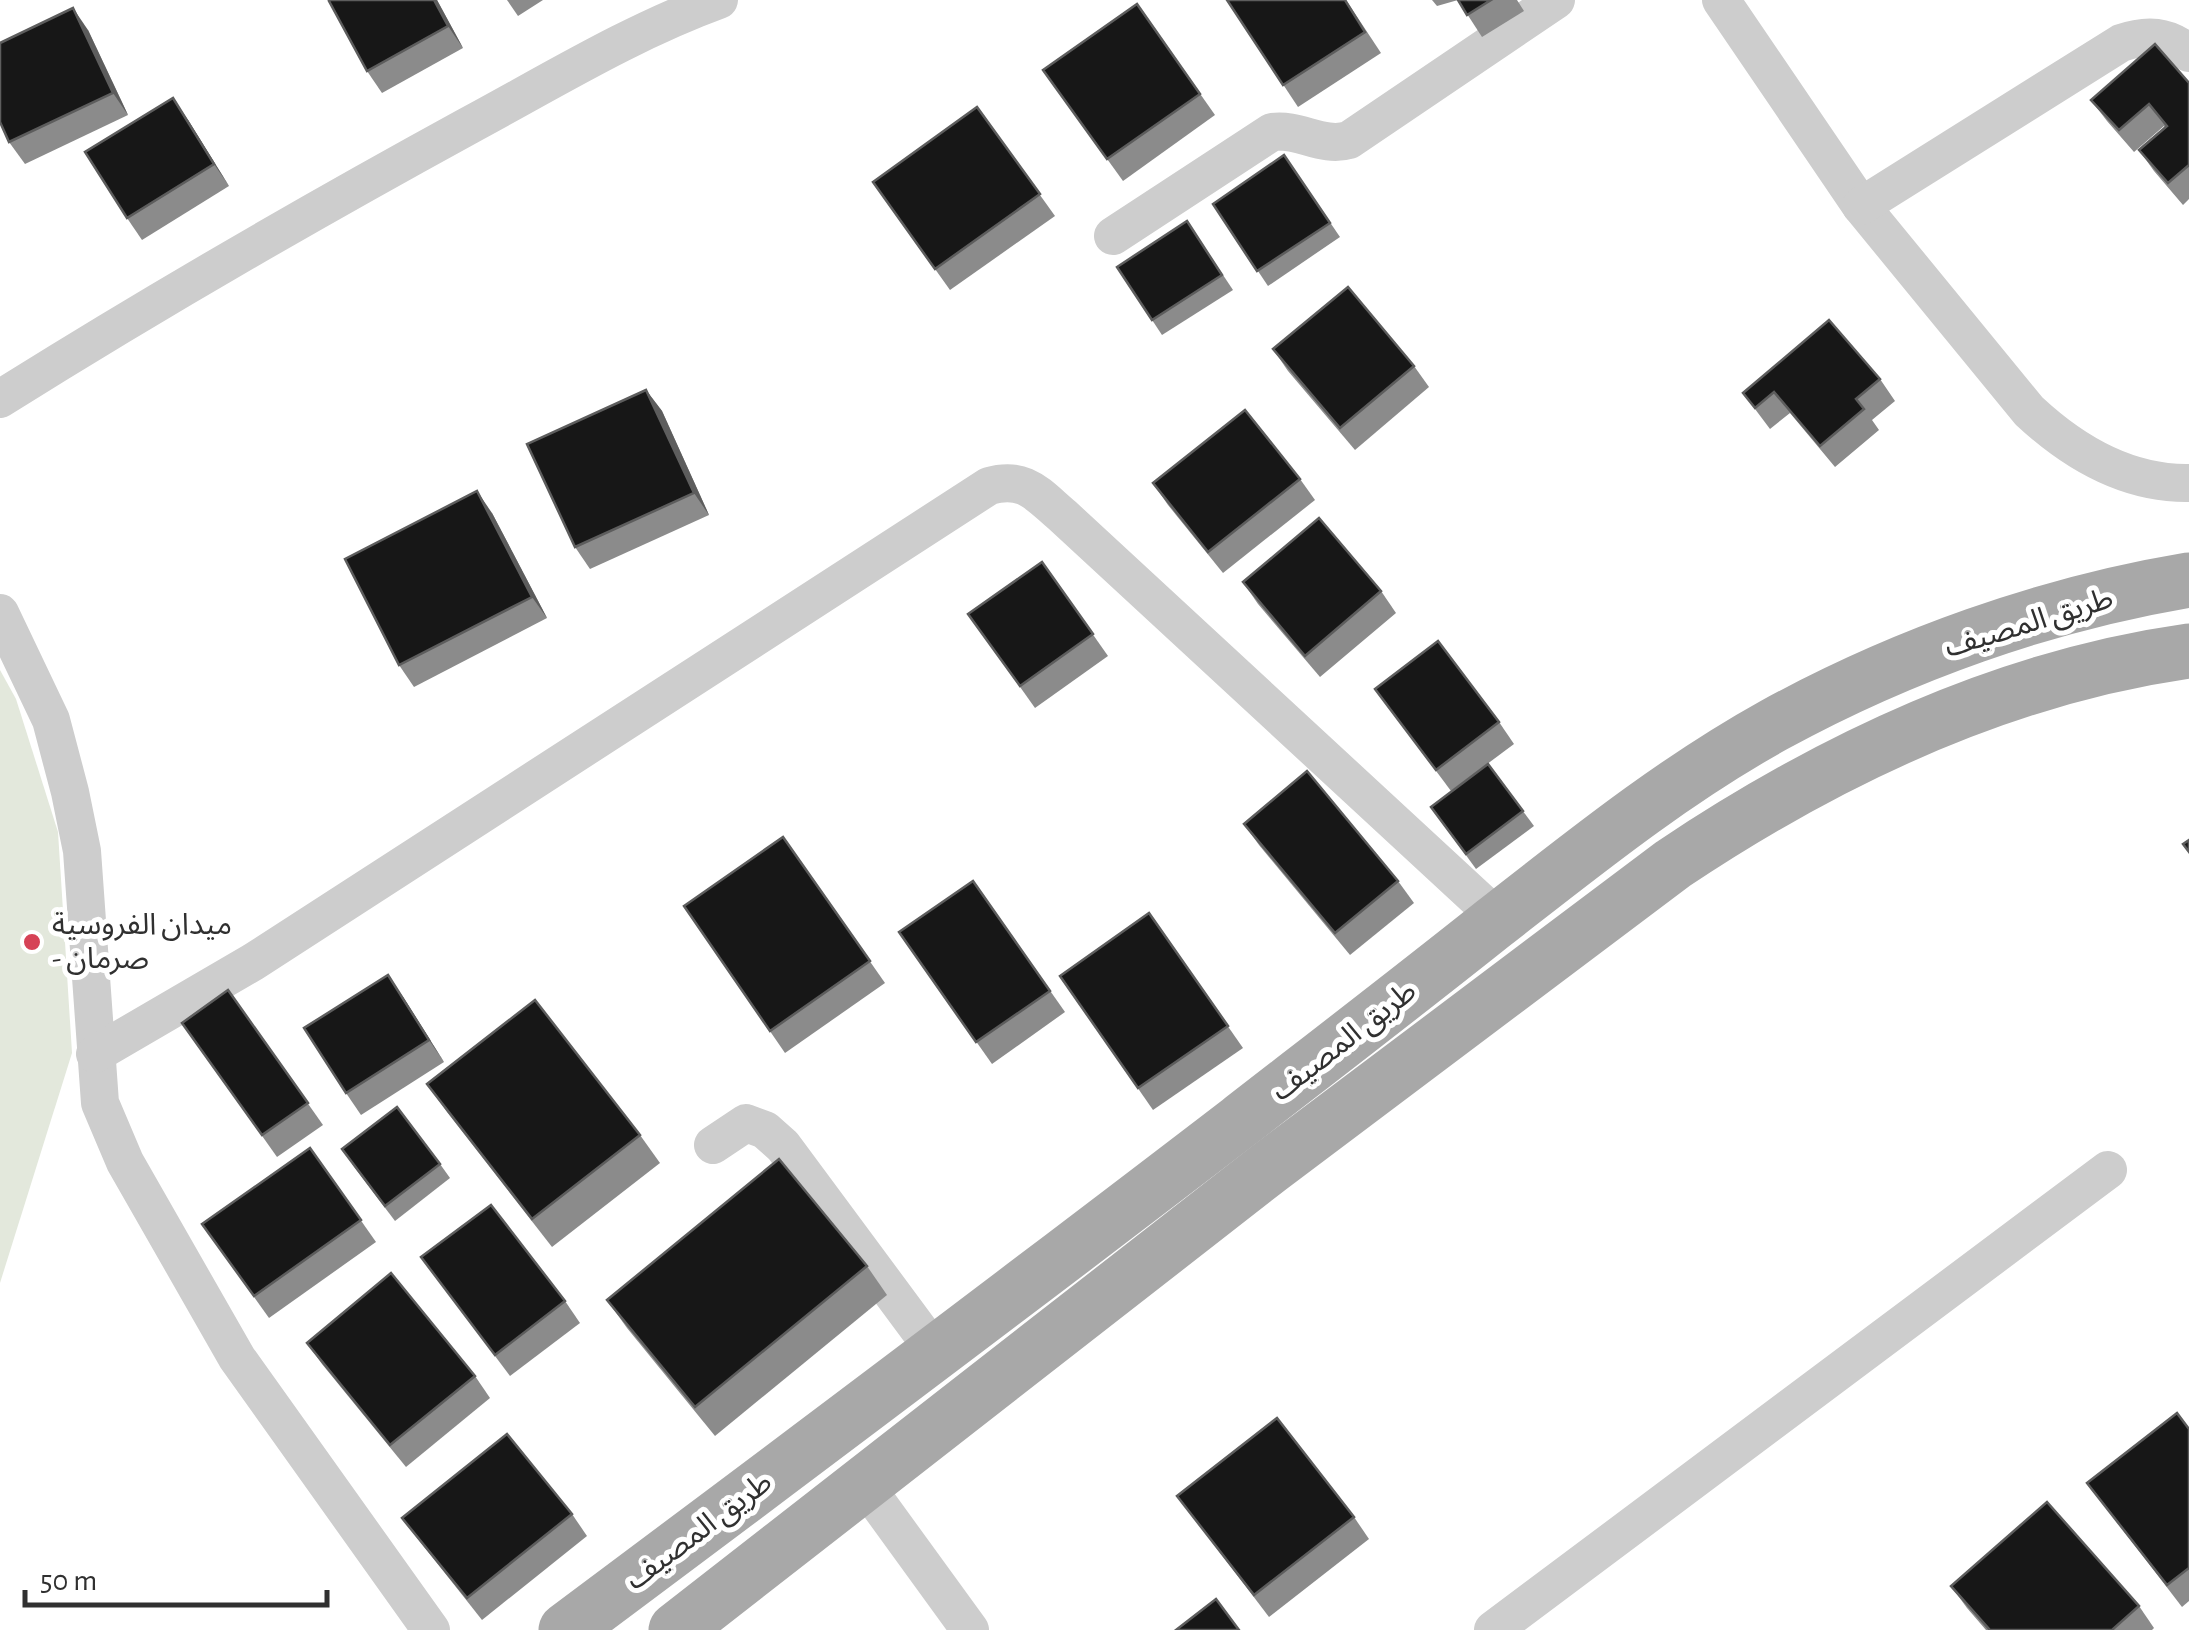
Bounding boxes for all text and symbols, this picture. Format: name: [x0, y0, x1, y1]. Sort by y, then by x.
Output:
street label: طريق المصيف: [1941, 583, 2117, 665]
place label: ميدان الفروسية - صرمان: [52, 910, 232, 975]
marker: ميدان الفروسية - صرمان: [21, 931, 43, 953]
street label: طريق المصيف: [1266, 976, 1423, 1108]
street label: طريق المصيف: [620, 1467, 779, 1597]
scale bar: [25, 1545, 328, 1607]
text: 50 m: [40, 1566, 97, 1596]

